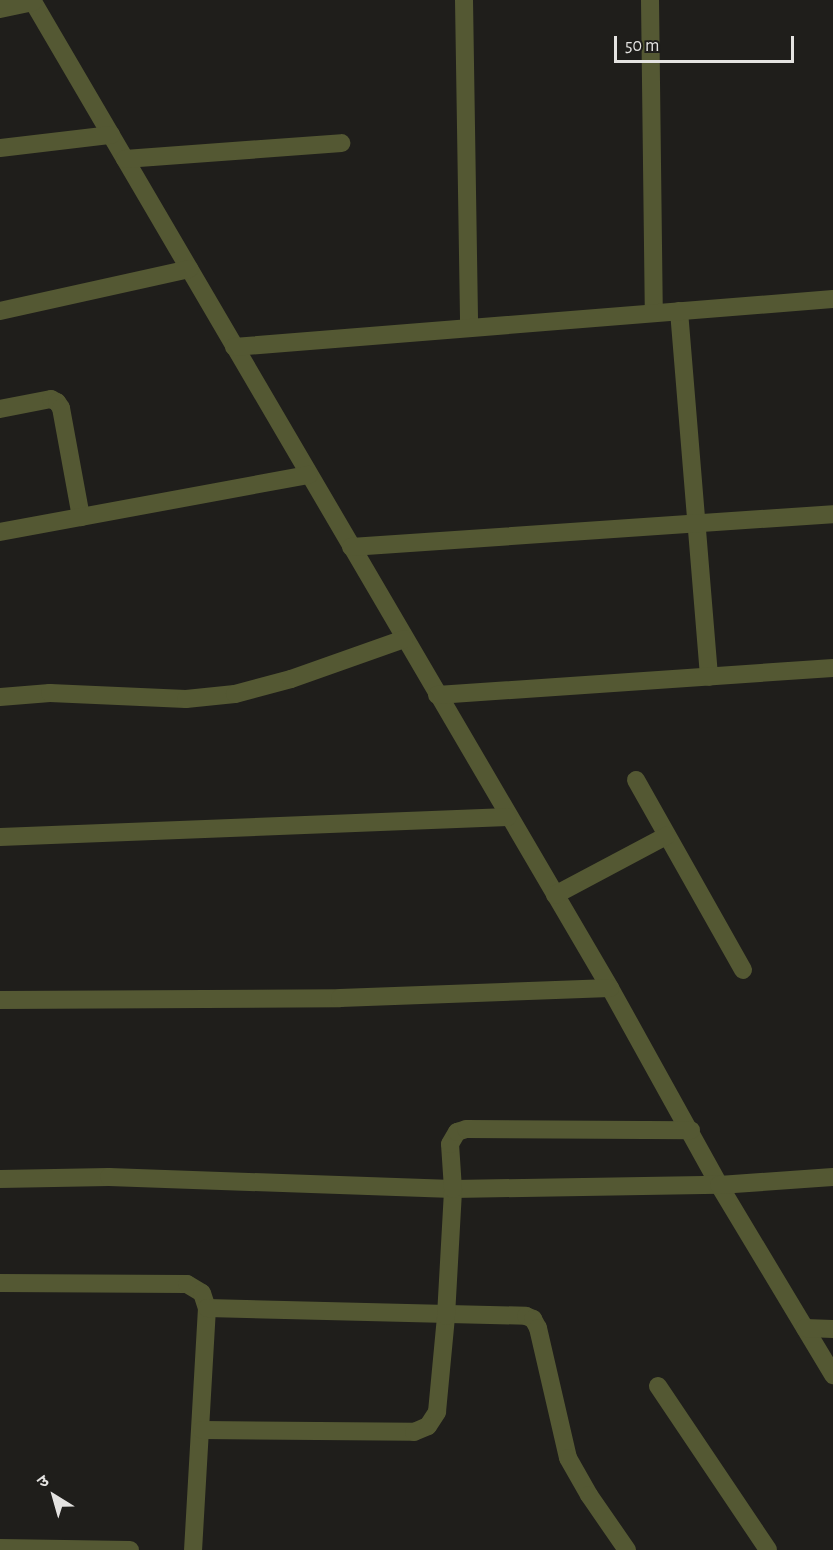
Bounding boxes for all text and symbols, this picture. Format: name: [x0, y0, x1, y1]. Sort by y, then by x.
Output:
scale bar: [617, 24, 797, 62]
text: 50 m: [625, 37, 659, 55]
north arrow: [24, 1466, 84, 1526]
text: उ: [35, 1472, 52, 1491]

